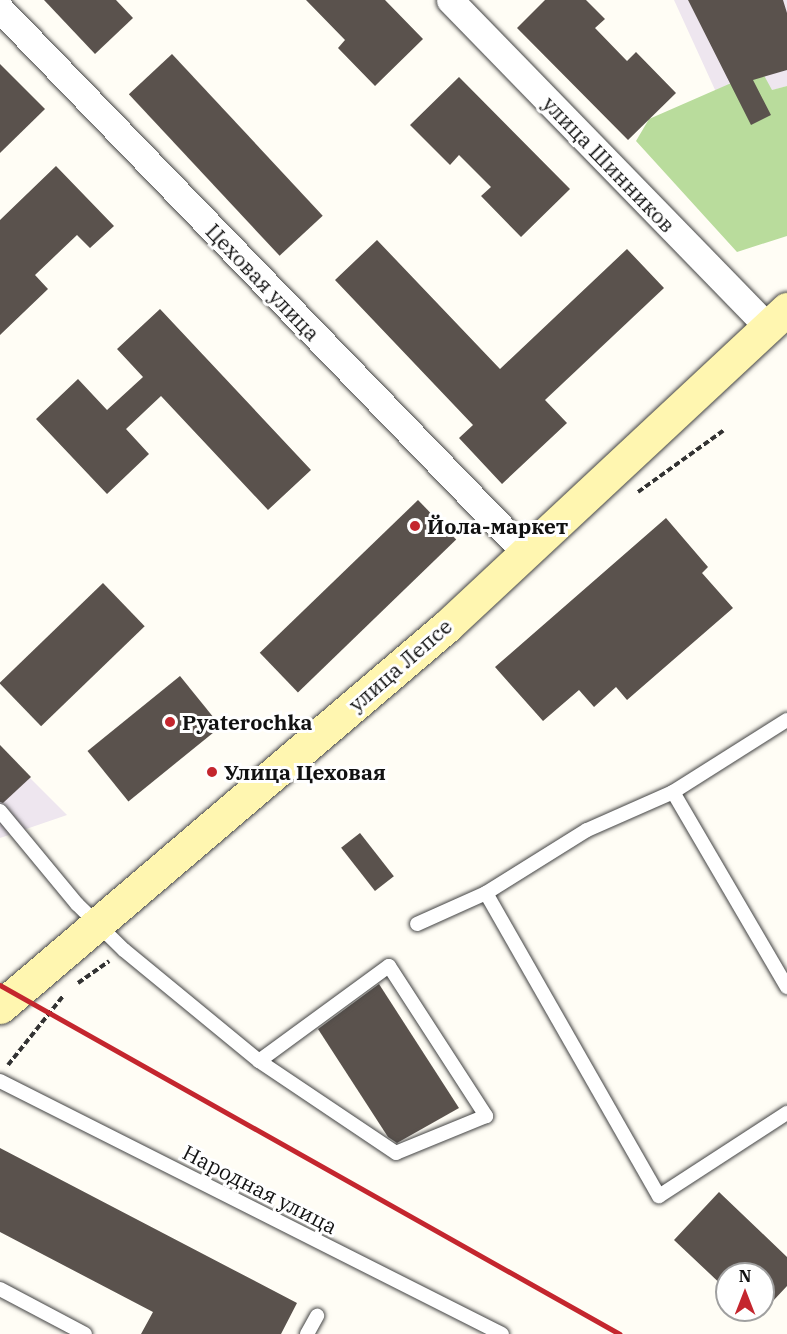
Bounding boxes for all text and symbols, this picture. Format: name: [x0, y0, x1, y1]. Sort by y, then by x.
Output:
street label: улица Шинников: [538, 91, 680, 237]
street label: Цеховая улица: [201, 218, 325, 346]
place label: Йола-маркет: [427, 513, 568, 539]
marker: Йола-маркет: [408, 519, 422, 533]
street label: улица Лепсе: [343, 613, 457, 717]
place label: Pyaterochka: [182, 709, 313, 735]
marker: Pyaterochka: [163, 715, 177, 729]
place label: Улица Цеховая: [224, 759, 386, 785]
marker: Улица Цеховая: [205, 765, 219, 779]
street label: Народная улица: [179, 1139, 341, 1239]
north arrow: [715, 1262, 775, 1322]
text: N: [739, 1266, 751, 1286]

